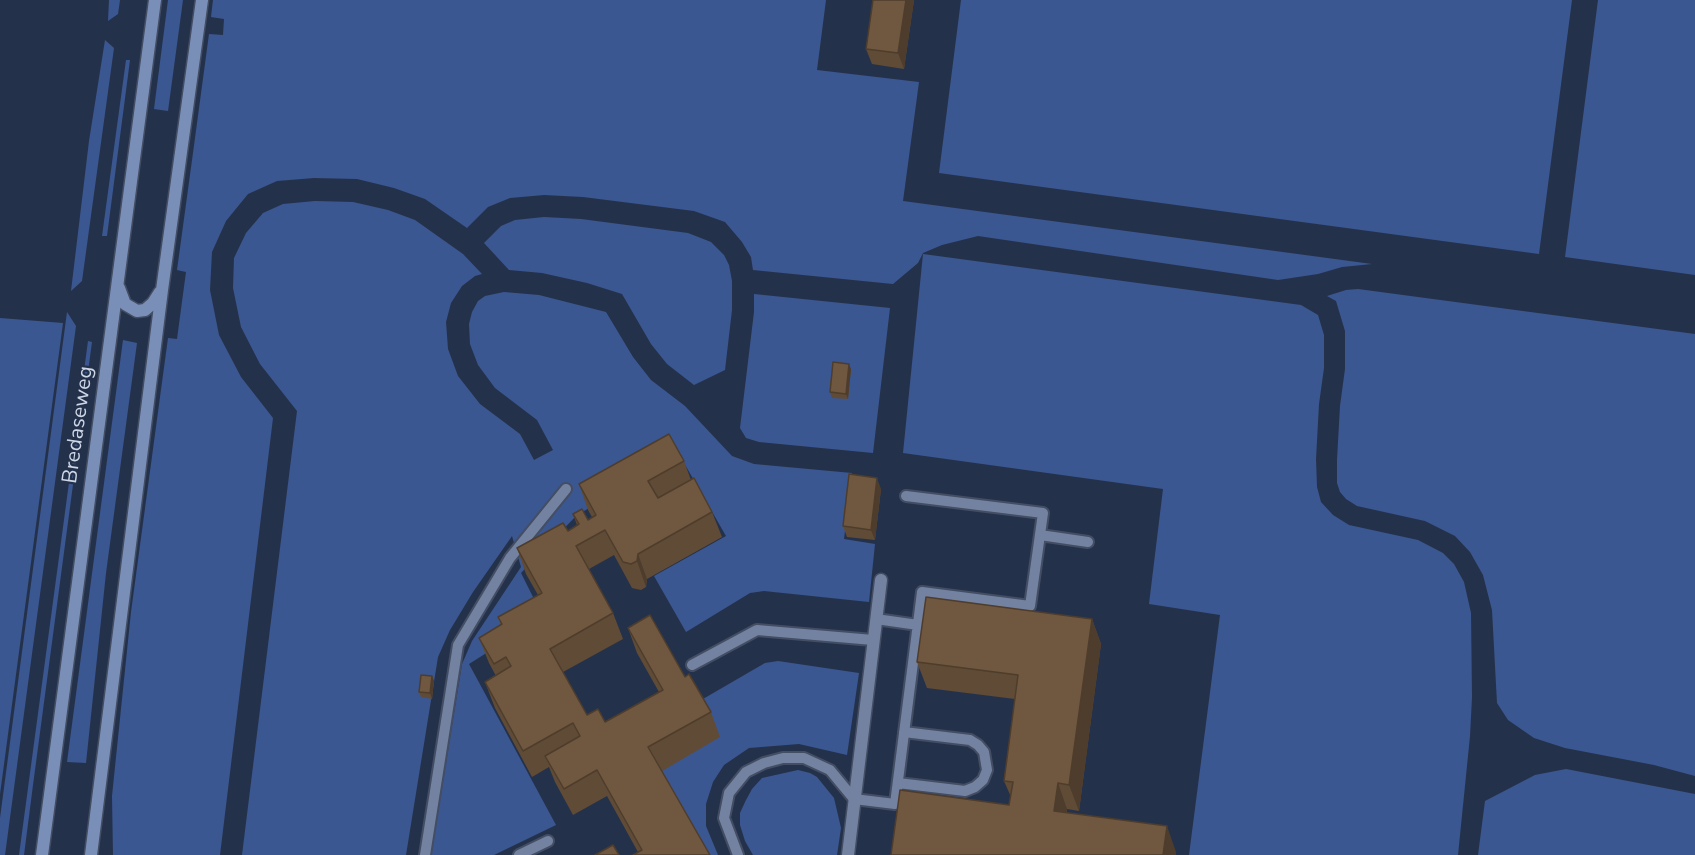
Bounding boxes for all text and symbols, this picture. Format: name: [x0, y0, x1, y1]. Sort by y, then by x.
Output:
street label: Bredaseweg: [58, 365, 100, 485]

